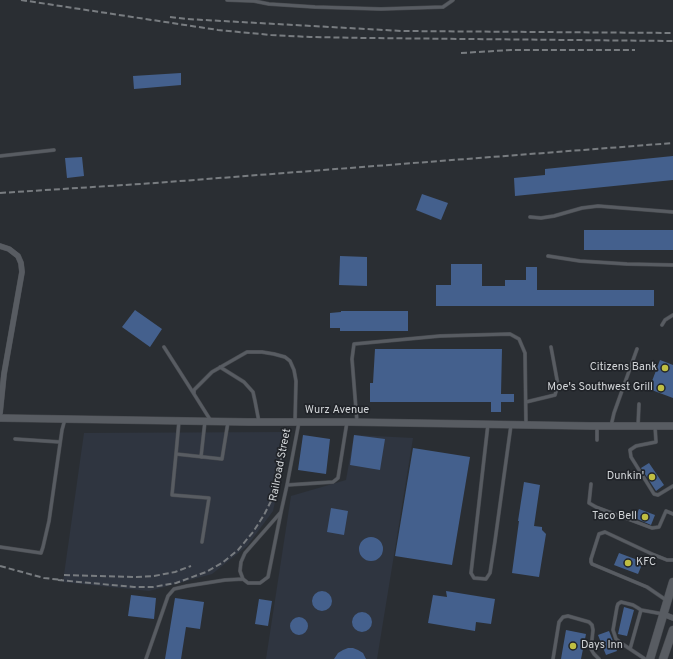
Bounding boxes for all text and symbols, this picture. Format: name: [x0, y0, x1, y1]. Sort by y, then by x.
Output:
place label: Citizens Bank: [590, 361, 657, 375]
marker: Citizens Bank: [660, 363, 670, 373]
place label: Moe's Southwest Grill: [547, 381, 653, 395]
marker: Moe's Southwest Grill: [656, 383, 666, 393]
street label: Wurz Avenue: [305, 404, 369, 418]
street label: Railroad Street: [267, 427, 295, 503]
place label: Dunkin': [607, 470, 644, 484]
marker: Dunkin': [647, 472, 657, 482]
place label: Taco Bell: [592, 510, 637, 524]
marker: Taco Bell: [640, 512, 650, 522]
place label: KFC: [636, 556, 656, 570]
marker: KFC: [623, 558, 633, 568]
place label: Days Inn: [581, 639, 623, 653]
marker: Days Inn: [568, 641, 578, 651]

